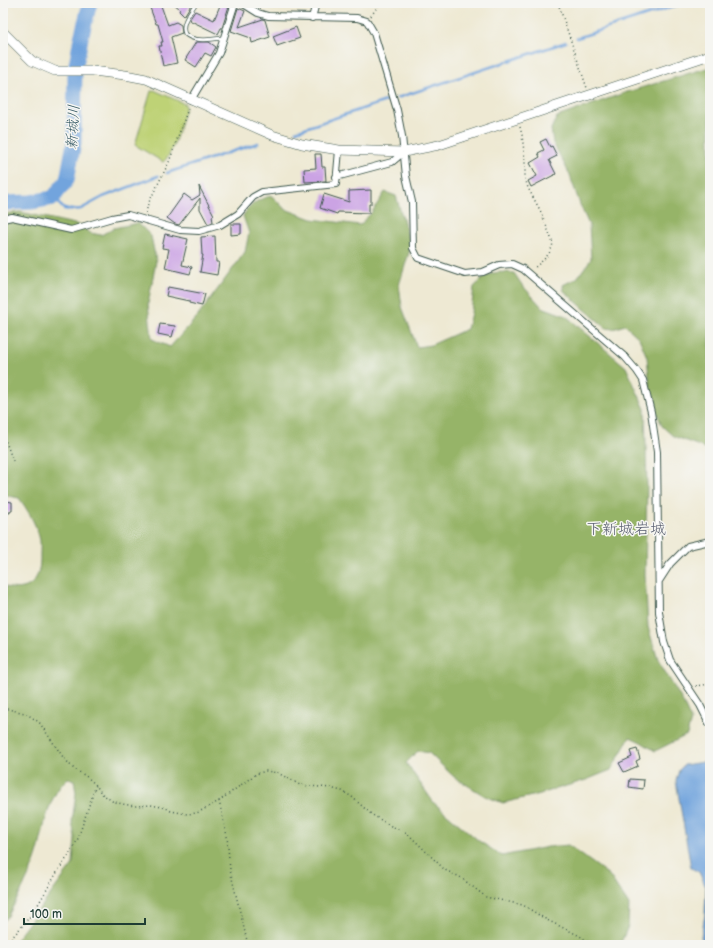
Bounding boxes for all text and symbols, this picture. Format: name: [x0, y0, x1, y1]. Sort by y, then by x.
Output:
water label: 新城川: [62, 104, 84, 150]
district label: 下新城岩城: [586, 520, 666, 539]
scale bar: [24, 900, 145, 926]
text: 100 m: [30, 907, 62, 922]

